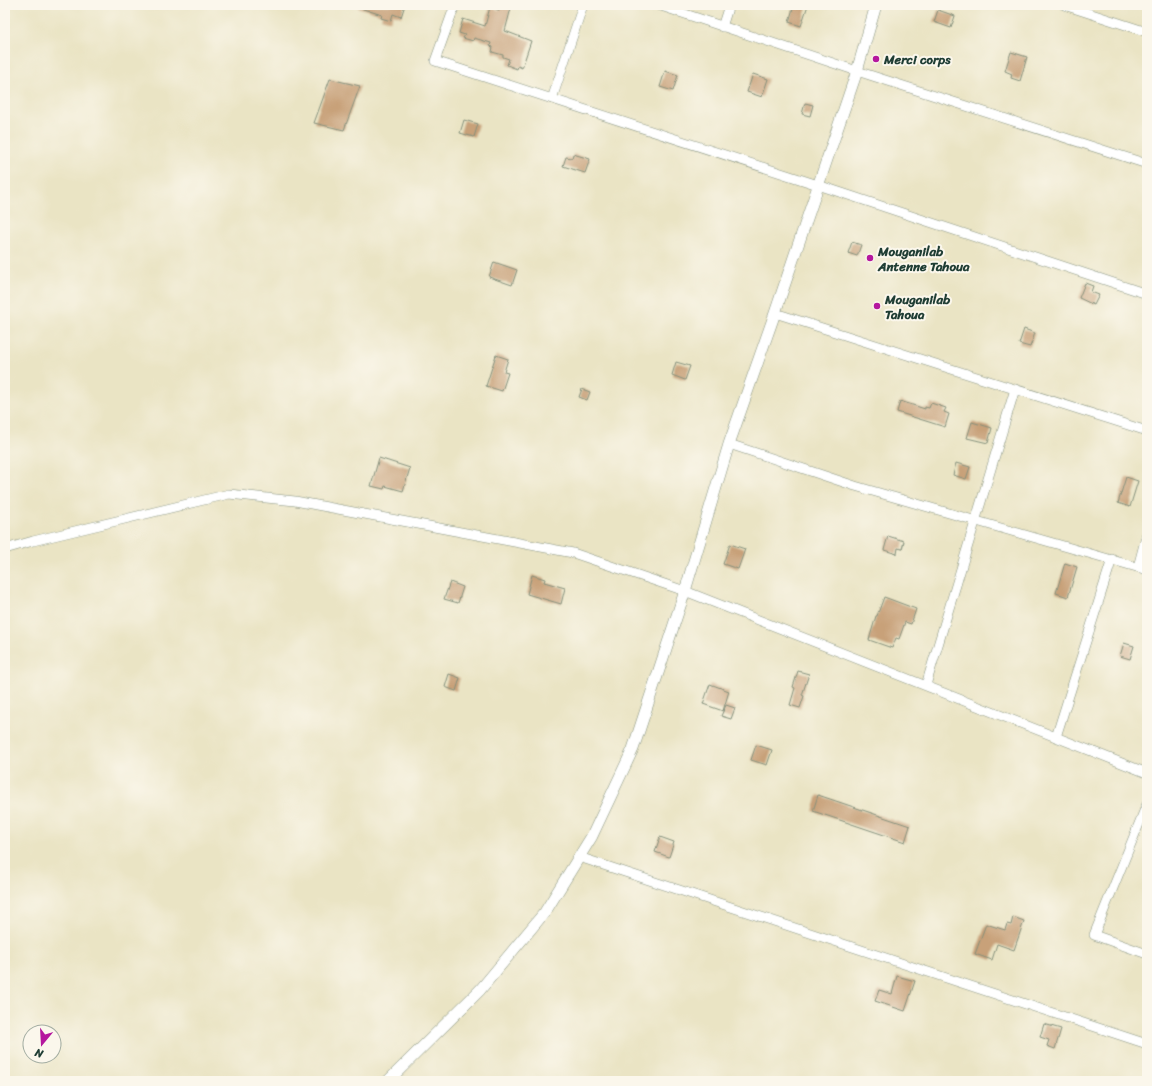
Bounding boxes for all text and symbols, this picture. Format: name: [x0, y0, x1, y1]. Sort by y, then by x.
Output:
place label: Merci corps: [883, 48, 951, 71]
marker: Merci corps: [871, 54, 881, 64]
place label: Mouganilab Antenne Tahoua: [877, 240, 970, 278]
marker: Mouganilab Antenne Tahoua: [865, 253, 875, 263]
place label: Mouganilab Tahoua: [884, 288, 951, 326]
marker: Mouganilab Tahoua: [872, 301, 882, 311]
north arrow: [22, 1024, 62, 1064]
text: N: [32, 1043, 47, 1064]

